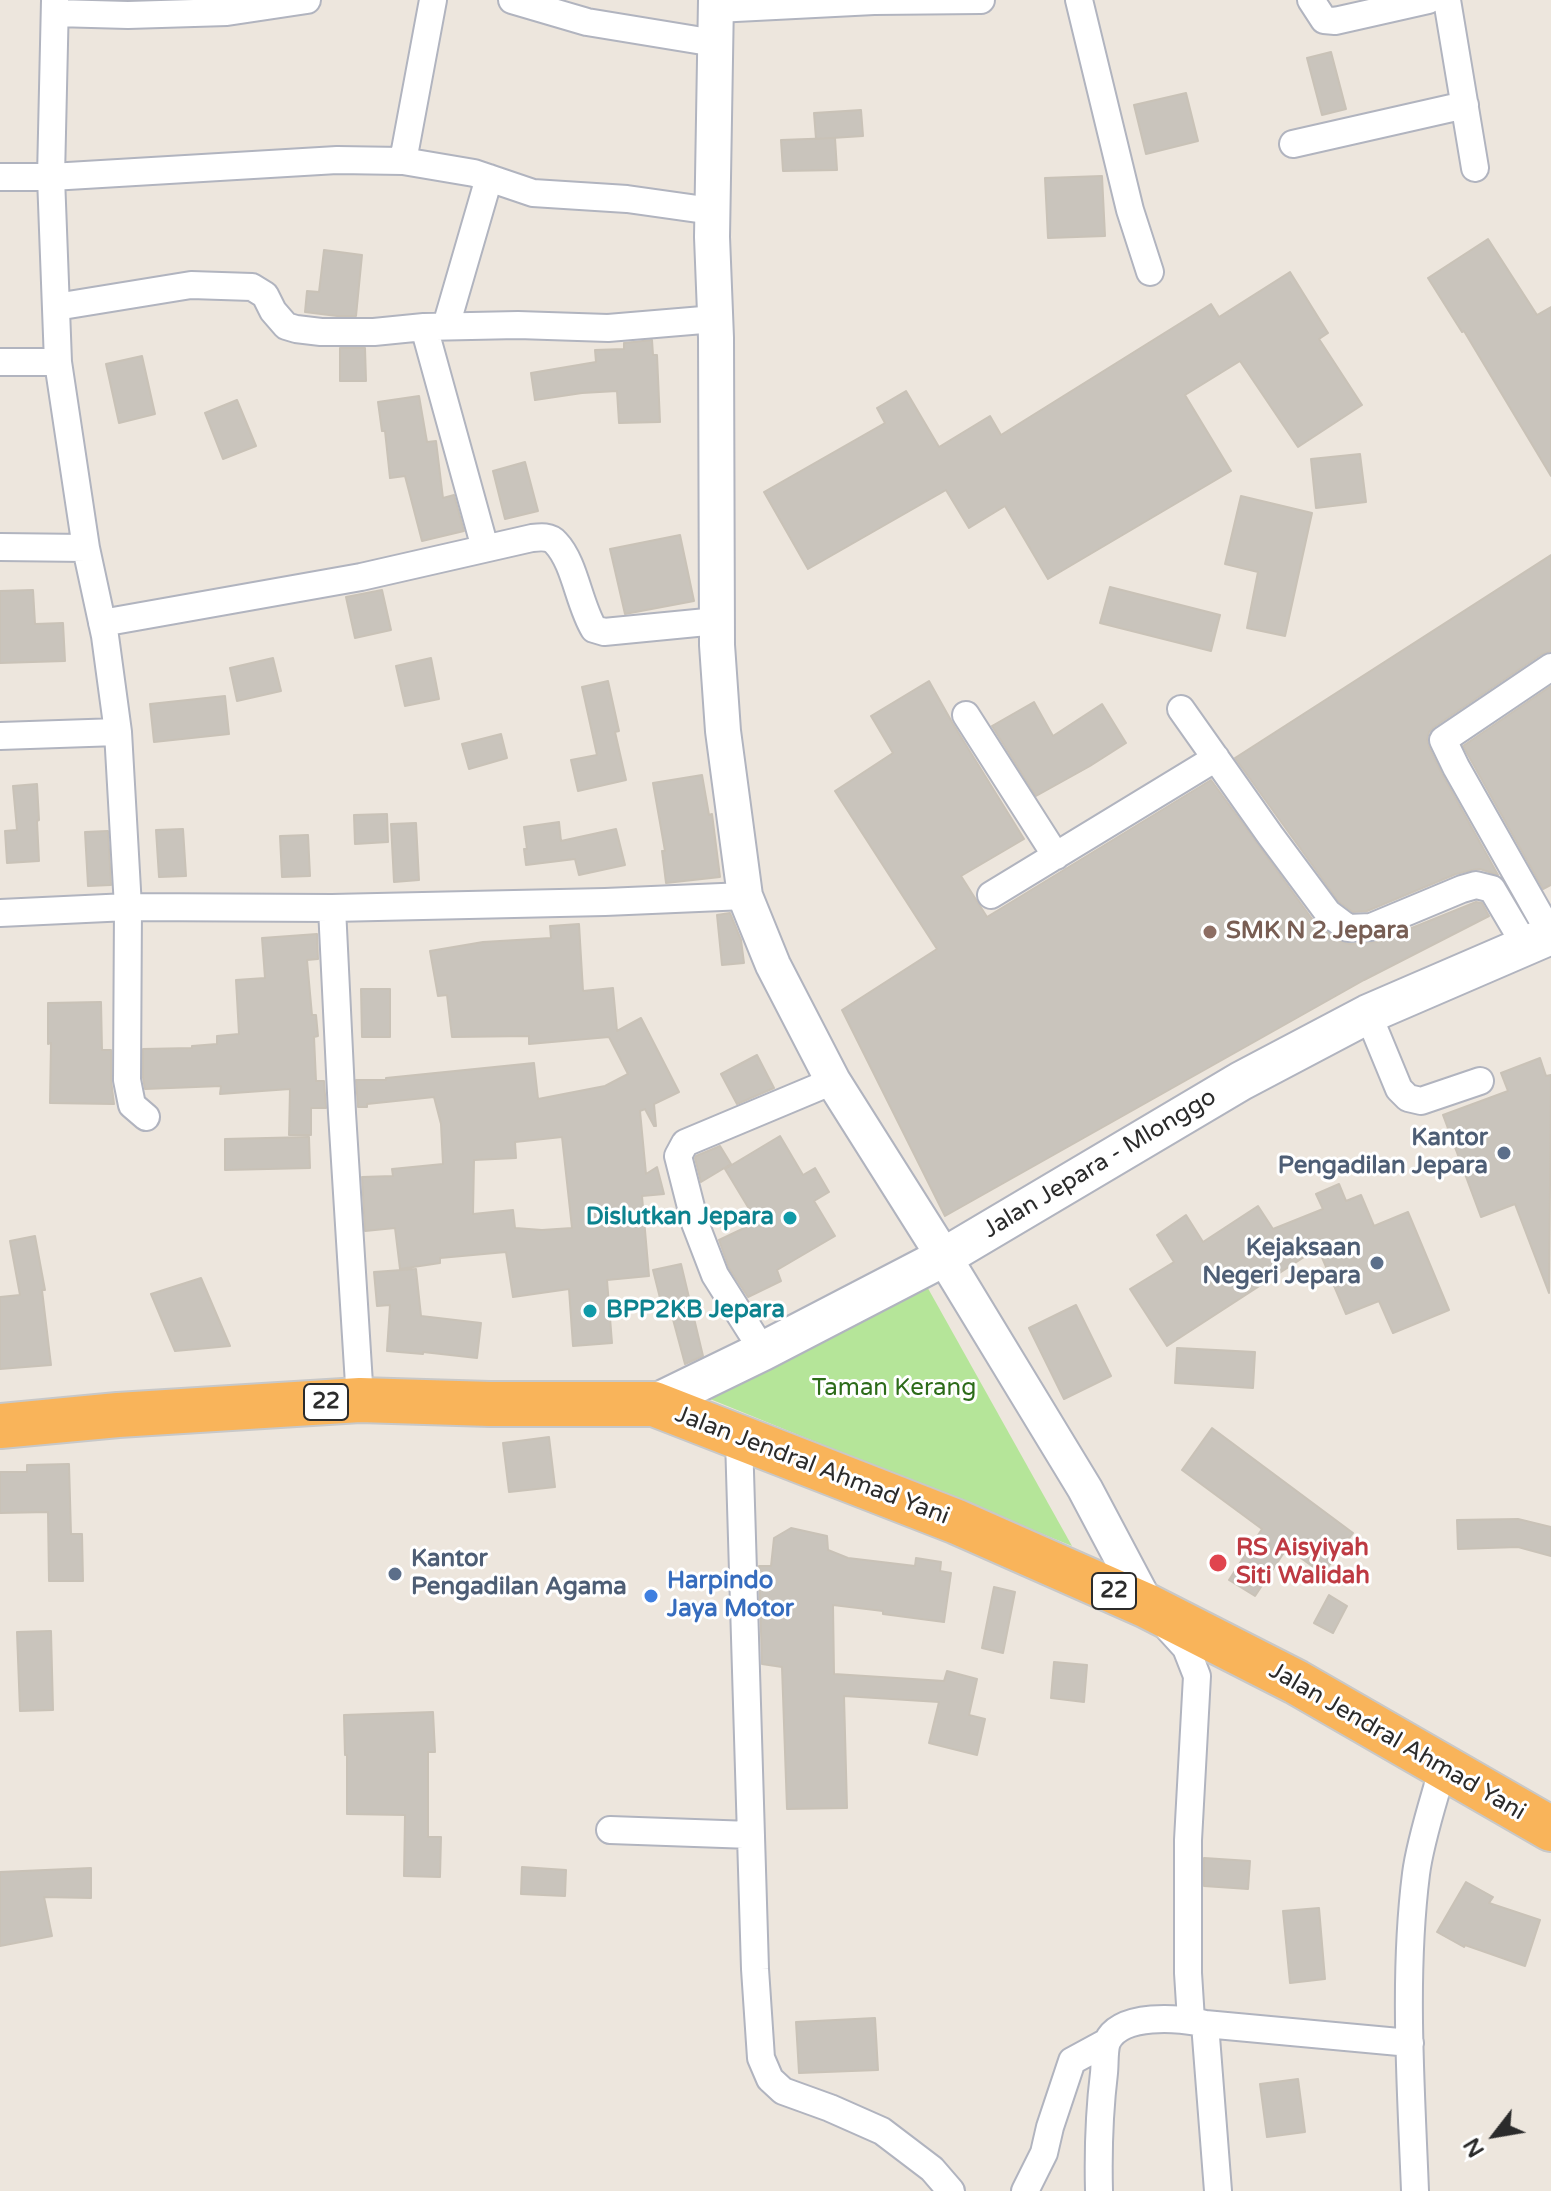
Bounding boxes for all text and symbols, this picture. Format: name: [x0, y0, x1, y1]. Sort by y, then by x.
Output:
place label: SMK N 2 Jepara: [1226, 918, 1409, 946]
marker: SMK N 2 Jepara: [1201, 923, 1219, 941]
street label: Jalan Jepara - Mlonggo: [978, 1083, 1222, 1245]
place label: Kantor Pengadilan Jepara: [1278, 1125, 1488, 1181]
marker: Kantor Pengadilan Jepara: [1495, 1144, 1513, 1162]
place label: Dislutkan Jepara: [586, 1204, 774, 1232]
marker: Dislutkan Jepara: [781, 1209, 799, 1227]
place label: Kejaksaan Negeri Jepara: [1202, 1235, 1361, 1291]
marker: Kejaksaan Negeri Jepara: [1368, 1254, 1386, 1272]
place label: BPP2KB Jepara: [606, 1297, 785, 1325]
marker: BPP2KB Jepara: [581, 1302, 599, 1320]
park label: Taman Kerang: [812, 1375, 976, 1403]
road number: 22: [304, 1384, 348, 1420]
street label: Jalan Jendral Ahmad Yani: [671, 1400, 953, 1532]
place label: RS Aisyiyah Siti Walidah: [1236, 1535, 1370, 1591]
place label: Kantor Pengadilan Agama: [411, 1546, 627, 1602]
marker: RS Aisyiyah Siti Walidah: [1207, 1552, 1229, 1574]
marker: Kantor Pengadilan Agama: [386, 1565, 404, 1583]
place label: Harpindo Jaya Motor: [667, 1568, 794, 1624]
road number: 22: [1092, 1573, 1136, 1609]
marker: Harpindo Jaya Motor: [642, 1587, 660, 1605]
street label: Jalan Jendral Ahmad Yani: [1264, 1657, 1530, 1827]
north arrow: [1455, 2095, 1535, 2175]
text: N: [1459, 2133, 1490, 2162]

